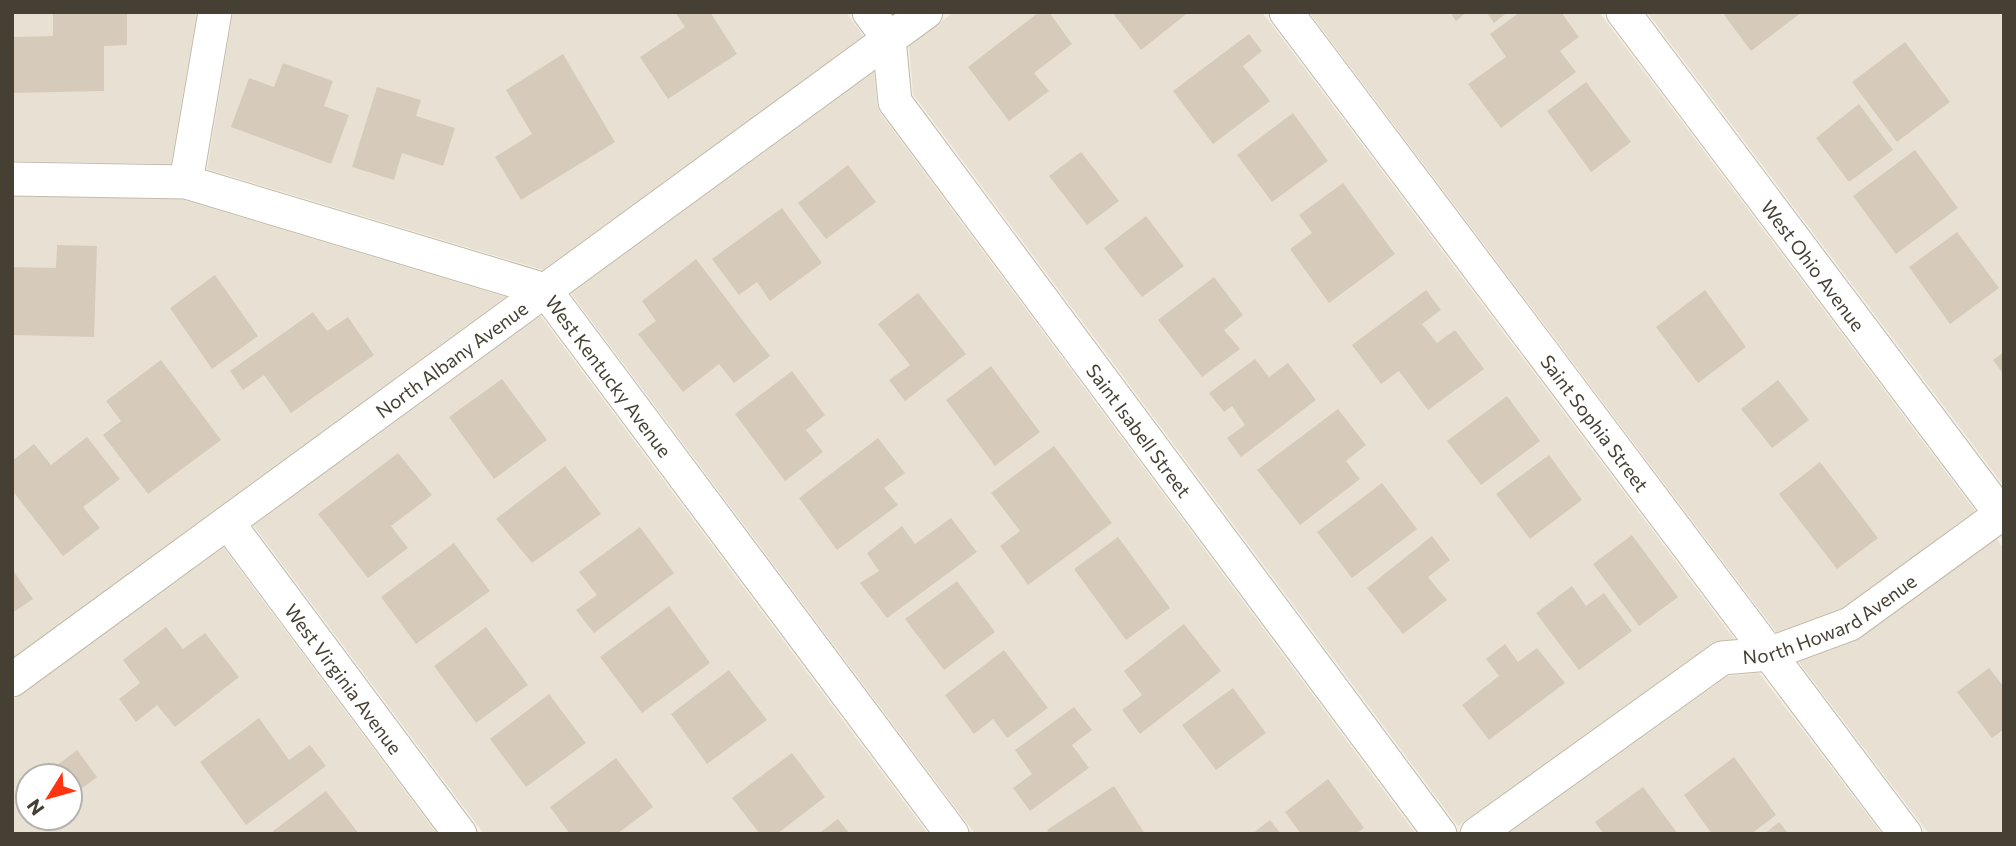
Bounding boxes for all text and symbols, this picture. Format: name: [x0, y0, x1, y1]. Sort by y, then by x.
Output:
street label: West Ohio Avenue: [1757, 195, 1870, 335]
street label: West Kentucky Avenue: [541, 290, 677, 461]
street label: North Albany Avenue: [371, 296, 532, 422]
street label: Saint Sophia Street: [1536, 350, 1654, 496]
street label: Saint Isabell Street: [1082, 359, 1197, 502]
street label: North Howard Avenue: [1742, 569, 1920, 668]
street label: West Virginia Avenue: [280, 599, 408, 758]
north arrow: [14, 762, 84, 832]
text: N: [22, 795, 49, 820]

